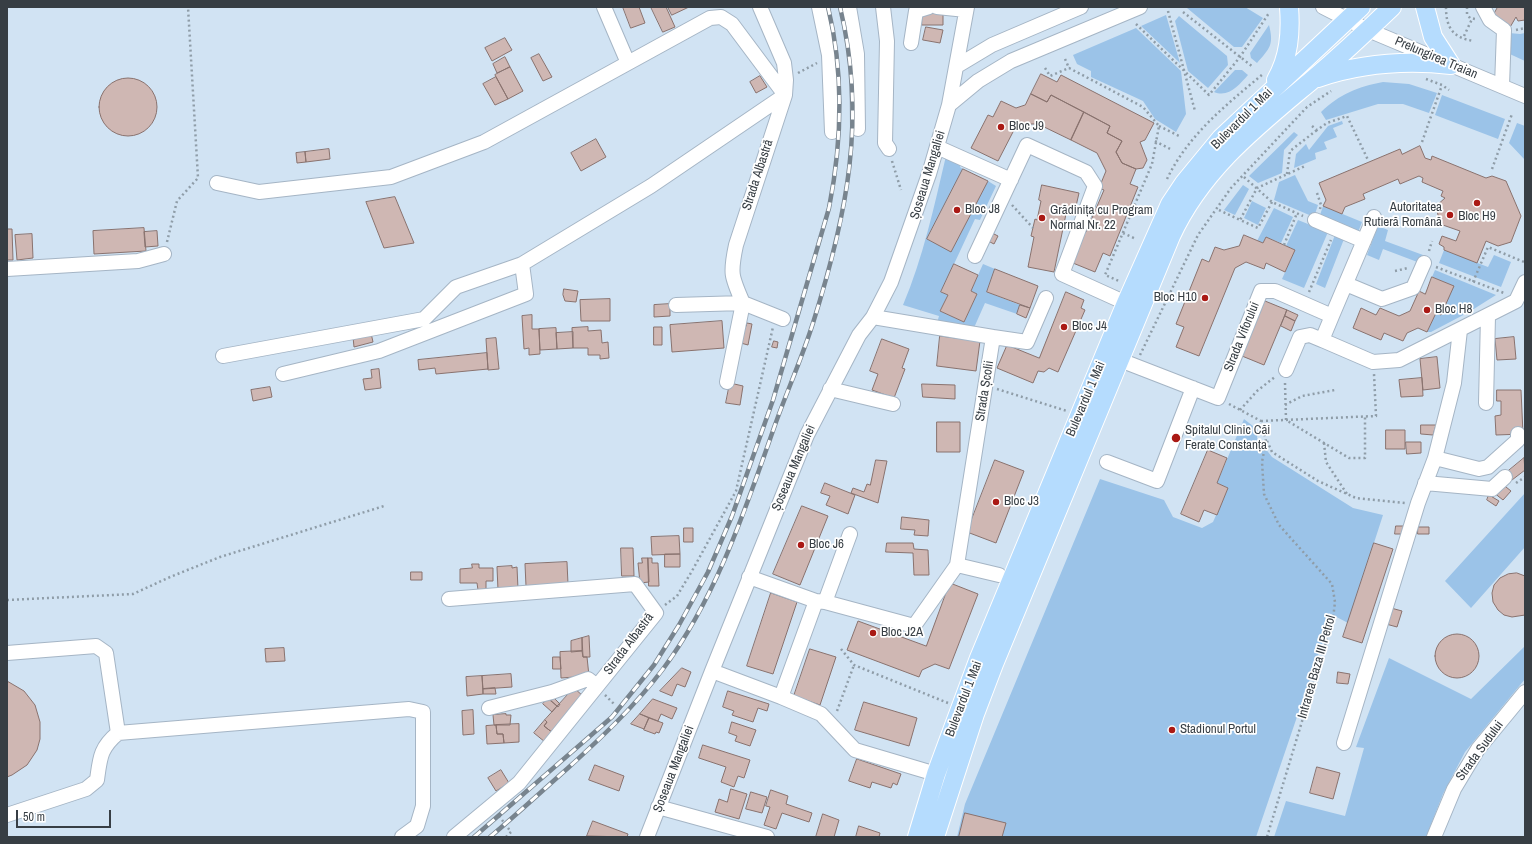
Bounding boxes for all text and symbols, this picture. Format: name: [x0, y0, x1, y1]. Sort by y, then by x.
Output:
street label: Prelungirea Traian: [1392, 34, 1480, 82]
street label: Bulevardul 1 Mai: [1208, 85, 1276, 153]
place label: Bloc J9: [1009, 119, 1044, 135]
marker: Bloc J9: [996, 122, 1006, 132]
street label: Șoseaua Mangaliei: [907, 129, 949, 221]
street label: Strada Albastră: [739, 138, 777, 212]
marker: Bloc H9: [1472, 198, 1482, 208]
place label: Autoritatea Rutieră Română: [1364, 200, 1442, 231]
place label: Bloc J8: [965, 202, 1000, 218]
place label: Grădinița cu Program Normal Nr. 22: [1050, 203, 1153, 234]
marker: Bloc J8: [952, 205, 962, 215]
place label: Bloc H9: [1458, 209, 1496, 225]
marker: Autoritatea Rutieră Română: [1445, 210, 1455, 220]
marker: Grădinița cu Program Normal Nr. 22: [1037, 213, 1047, 223]
place label: Bloc H10: [1154, 290, 1197, 306]
marker: Bloc H10: [1200, 293, 1210, 303]
street label: Strada Viforului: [1221, 300, 1263, 374]
place label: Bloc H8: [1435, 302, 1472, 318]
marker: Bloc H8: [1422, 305, 1432, 315]
place label: Bloc J4: [1072, 319, 1107, 335]
marker: Bloc J4: [1059, 322, 1069, 332]
street label: Bulevardul 1 Mai: [1063, 359, 1109, 439]
street label: Strada Școlii: [973, 360, 997, 422]
street label: Șoseaua Mangaliei: [769, 423, 819, 513]
place label: Spitalul Clinic Căi Ferate Constanța: [1185, 423, 1270, 454]
marker: Spitalul Clinic Căi Ferate Constanța: [1170, 432, 1182, 444]
place label: Bloc J3: [1004, 494, 1039, 510]
marker: Bloc J3: [991, 497, 1001, 507]
place label: Bloc J6: [809, 537, 844, 553]
marker: Bloc J6: [796, 540, 806, 550]
street label: Strada Albastră: [601, 610, 657, 678]
street label: Intrarea Baza III Petrol: [1295, 614, 1339, 720]
place label: Bloc J2A: [881, 625, 923, 641]
marker: Bloc J2A: [868, 628, 878, 638]
street label: Bulevardul 1 Mai: [942, 659, 986, 739]
street label: Strada Sudului: [1453, 718, 1507, 784]
place label: Stadionul Portul: [1180, 722, 1256, 738]
street label: Șoseaua Mangaliei: [650, 723, 698, 815]
marker: Stadionul Portul: [1167, 725, 1177, 735]
scale bar: [18, 802, 113, 828]
text: 50 m: [23, 809, 45, 825]

